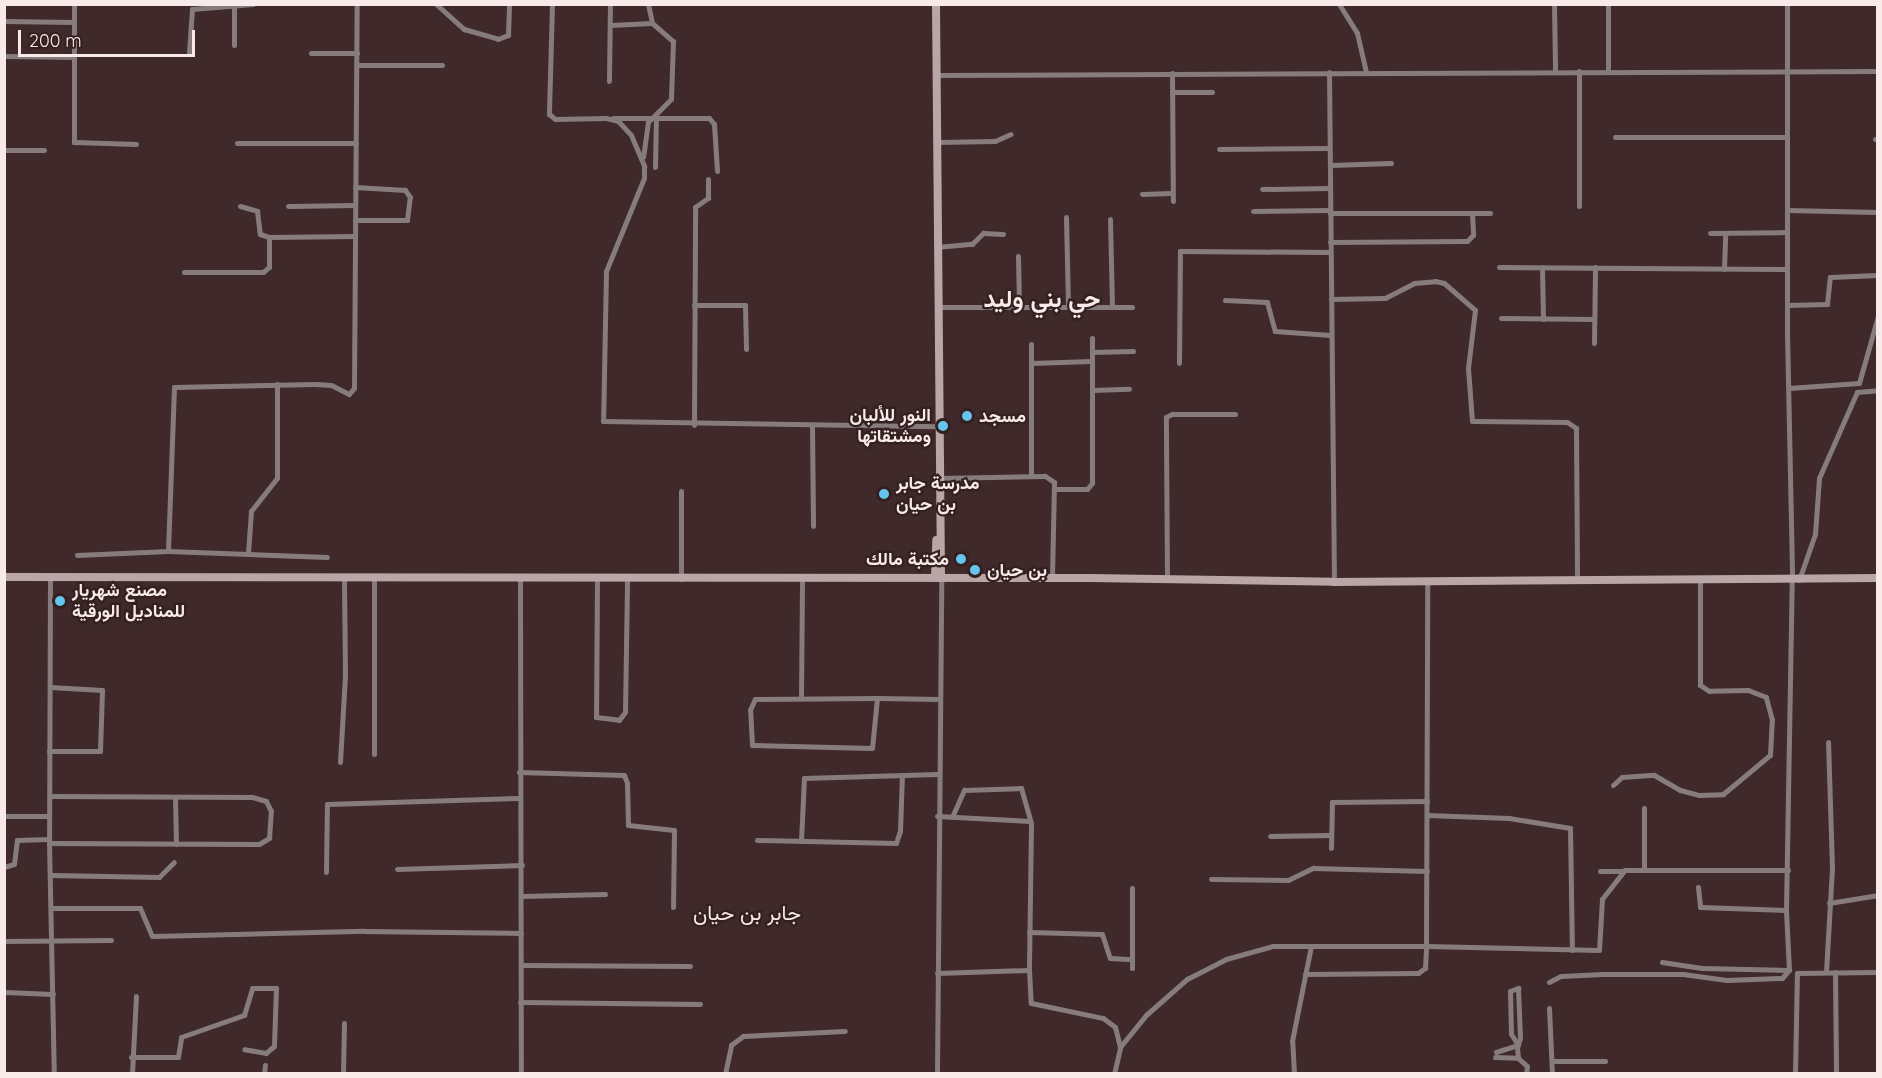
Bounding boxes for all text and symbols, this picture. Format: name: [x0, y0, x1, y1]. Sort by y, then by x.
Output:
scale bar: [21, 18, 198, 56]
text: 200 m: [29, 29, 82, 52]
district label: حي بني وليد: [984, 285, 1100, 313]
place label: النور للألبان ومشتقاتها: [850, 405, 931, 448]
place label: مسجد: [979, 405, 1026, 427]
marker: مسجد: [960, 409, 974, 423]
marker: النور للألبان ومشتقاتها: [936, 419, 950, 433]
place label: مدرسة جابر بن حيان: [896, 473, 979, 516]
marker: مدرسة جابر بن حيان: [877, 487, 891, 501]
place label: مكتبة مالك: [866, 548, 949, 570]
marker: مكتبة مالك: [954, 552, 968, 566]
place label: بن حيان: [987, 559, 1047, 581]
marker: بن حيان: [968, 563, 982, 577]
place label: مصنع شهريار للمناديل الورقية: [72, 580, 185, 622]
marker: مصنع شهريار للمناديل الورقية: [53, 594, 67, 608]
district label: جابر بن حيان: [693, 899, 801, 925]

